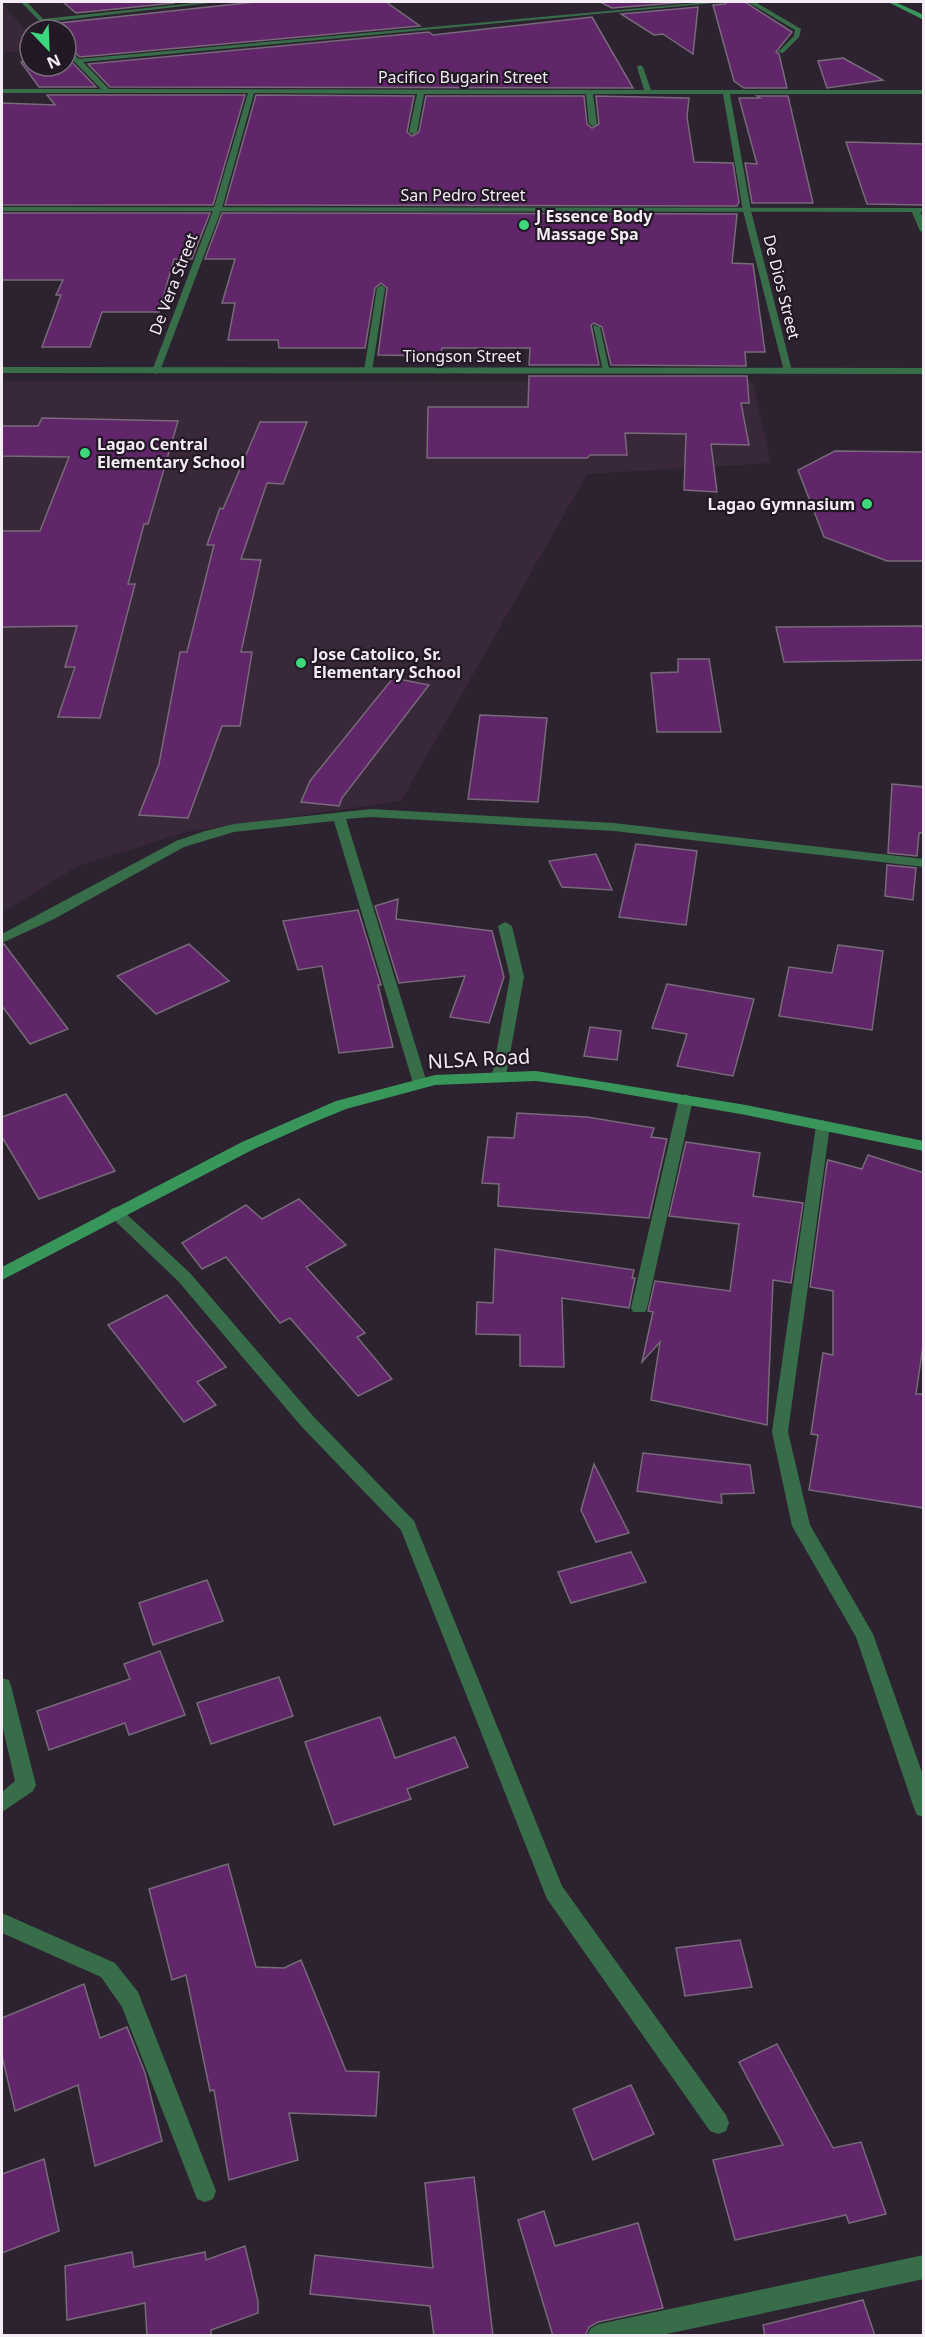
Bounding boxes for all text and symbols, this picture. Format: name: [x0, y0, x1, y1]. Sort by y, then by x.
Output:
north arrow: [18, 18, 78, 78]
text: N: [44, 49, 64, 74]
street label: Pacifico Bugarin Street: [378, 66, 548, 88]
street label: San Pedro Street: [400, 184, 526, 206]
place label: J Essence Body Massage Spa: [534, 205, 653, 245]
marker: J Essence Body Massage Spa: [517, 218, 531, 232]
street label: De Vera Street: [144, 230, 203, 338]
street label: De Dios Street: [758, 232, 806, 342]
street label: Tiongson Street: [403, 345, 521, 367]
place label: Lagao Central Elementary School: [97, 433, 245, 473]
marker: Lagao Central Elementary School: [78, 446, 92, 460]
place label: Lagao Gymnasium: [707, 493, 855, 515]
marker: Lagao Gymnasium: [860, 497, 874, 511]
place label: Jose Catolico, Sr. Elementary School: [311, 643, 461, 683]
marker: Jose Catolico, Sr. Elementary School: [294, 656, 308, 670]
street label: NLSA Road: [427, 1042, 531, 1075]

